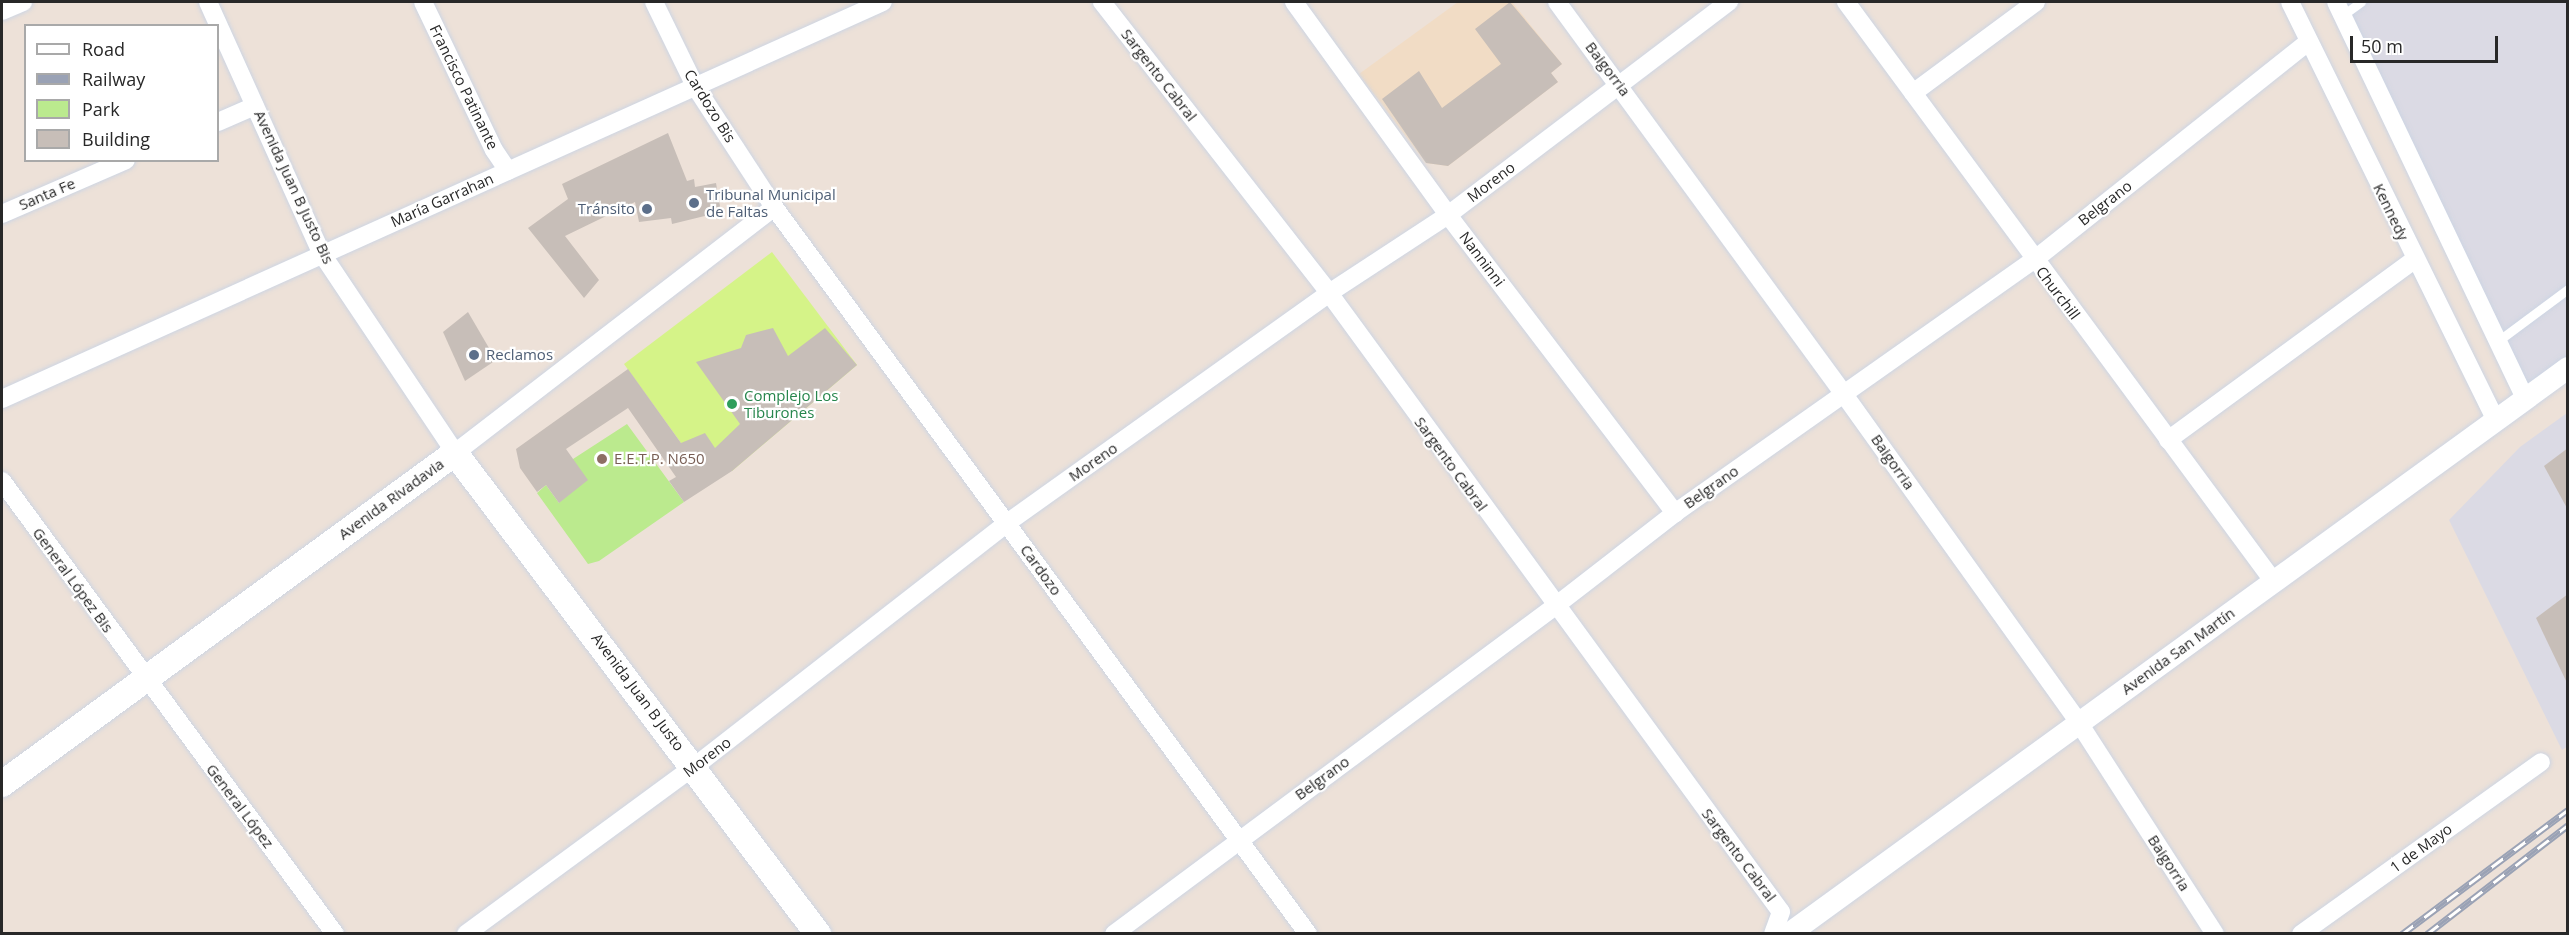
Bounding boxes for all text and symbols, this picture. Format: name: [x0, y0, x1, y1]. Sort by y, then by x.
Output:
street label: Francisco Patinante: [426, 22, 502, 152]
legend: [24, 24, 219, 162]
scale bar: [2353, 24, 2502, 62]
street label: Sargento Cabral: [1117, 25, 1201, 125]
text: 50 m: [2361, 34, 2403, 58]
text: Road: [82, 37, 125, 61]
street label: Baigorria: [1582, 38, 1634, 100]
street label: Cardozo Bis: [680, 66, 740, 146]
text: Railway: [82, 67, 145, 91]
text: Park: [82, 97, 120, 121]
street label: Avenida Juan B Justo Bis: [250, 107, 338, 267]
text: Building: [82, 127, 150, 151]
street label: Moreno: [1464, 158, 1518, 206]
street label: María Garrahan: [388, 169, 496, 231]
street label: Santa Fe: [16, 174, 78, 214]
street label: Belgrano: [2075, 177, 2135, 229]
street label: Kennedy: [2370, 181, 2412, 243]
place label: Tribunal Municipal de Faltas: [706, 185, 836, 220]
marker: Tribunal Municipal de Faltas: [687, 196, 701, 210]
place label: Tránsito: [578, 200, 635, 218]
marker: Tránsito: [640, 202, 654, 216]
street label: Nanninni: [1456, 228, 1508, 290]
street label: Churchill: [2032, 263, 2084, 323]
place label: Reclamos: [486, 346, 553, 364]
marker: Reclamos: [467, 348, 481, 362]
place label: Complejo Los Tiburones: [744, 386, 838, 421]
marker: Complejo Los Tiburones: [725, 397, 739, 411]
street label: Sargento Cabral: [1411, 413, 1491, 515]
street label: Baigorria: [1867, 431, 1919, 493]
street label: Moreno: [1065, 439, 1121, 485]
place label: E.E.T.P. N650: [614, 450, 705, 468]
marker: E.E.T.P. N650: [595, 452, 609, 466]
street label: Avenida Rivadavia: [335, 455, 447, 543]
street label: Belgrano: [1680, 462, 1742, 512]
street label: General López Bis: [29, 524, 117, 636]
street label: Cardozo: [1017, 541, 1065, 599]
street label: Avenida San Martín: [2118, 604, 2238, 698]
street label: Avenida Juan B Justo: [588, 630, 688, 754]
street label: Moreno: [680, 733, 734, 781]
street label: Belgrano: [1291, 752, 1353, 804]
street label: General López: [203, 760, 277, 852]
street label: Sargento Cabral: [1698, 805, 1780, 905]
street label: 1 de Mayo: [2386, 819, 2456, 877]
street label: Baigorria: [2144, 832, 2194, 894]

